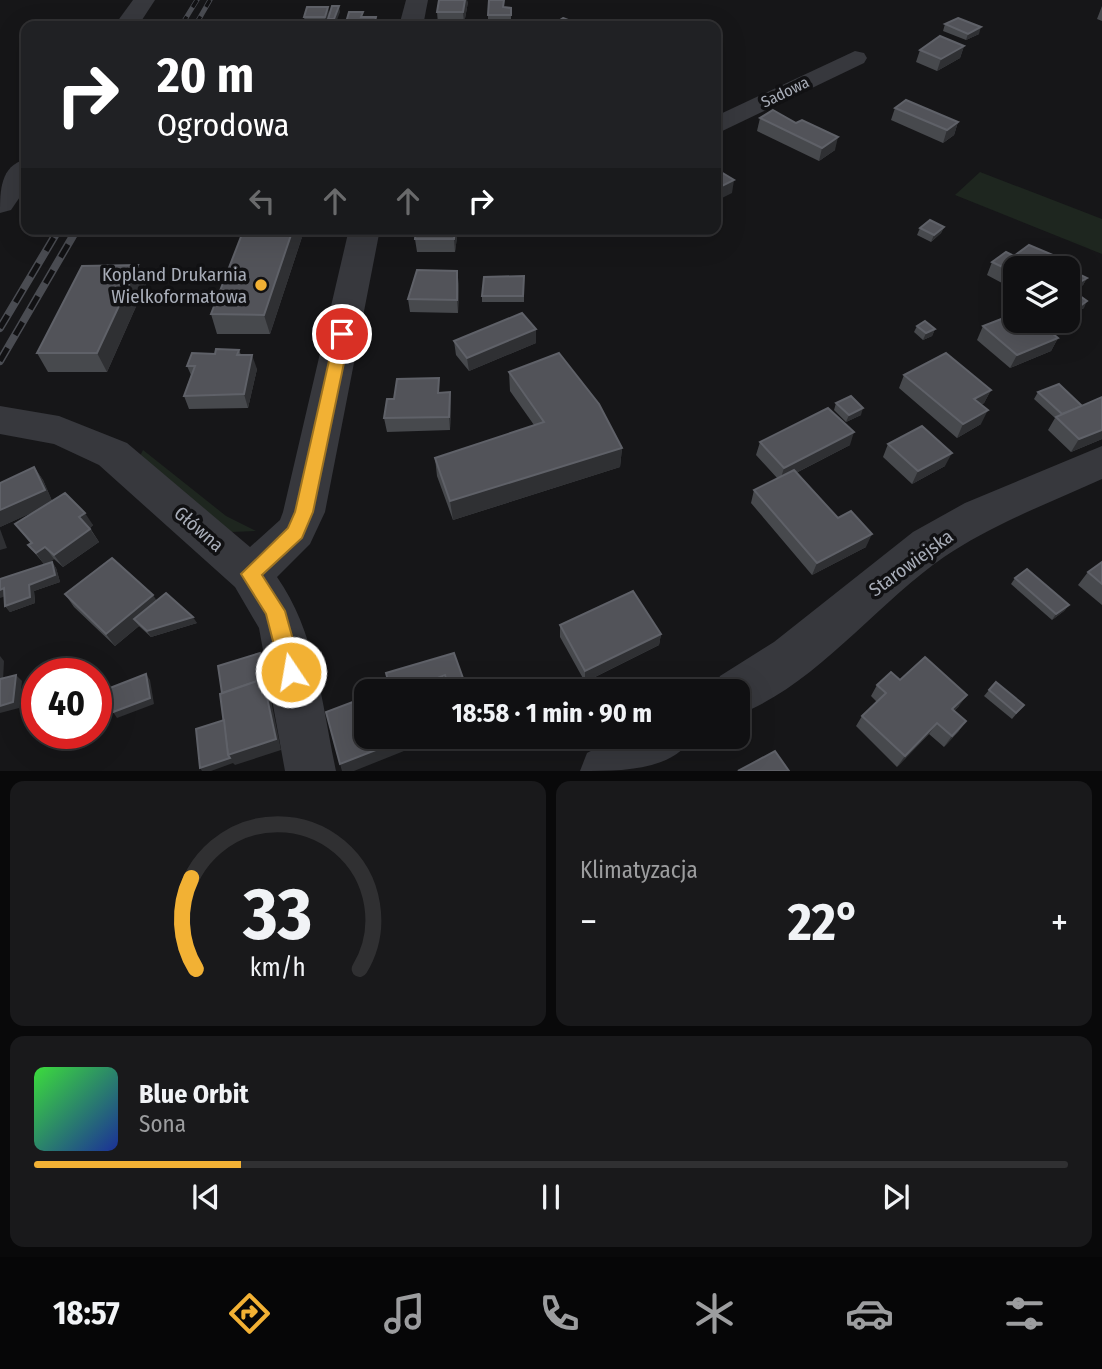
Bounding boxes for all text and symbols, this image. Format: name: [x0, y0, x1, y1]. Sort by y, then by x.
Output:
text: 20 m: [157, 46, 254, 105]
icon: right: [42, 49, 133, 140]
street label: Sadowa: [758, 72, 812, 112]
text: Ogrodowa: [157, 106, 289, 144]
icon: left: [243, 182, 281, 220]
icon: ahead: [316, 182, 354, 220]
icon: ahead: [389, 182, 427, 220]
icon: right: [462, 182, 500, 220]
map controls: [1003, 256, 1080, 333]
button: layers: [1003, 256, 1080, 333]
place label: Kopland Drukarnia Wielkoformatowa: [102, 263, 247, 308]
marker: Kopland Drukarnia Wielkoformatowa: [253, 277, 269, 293]
pin: [312, 304, 372, 364]
icon: arrive: [323, 315, 361, 353]
street label: Główna: [170, 501, 228, 557]
street label: Starowiejska: [864, 525, 958, 601]
position arrow: [254, 635, 328, 709]
speed limit sign: 40: [21, 658, 112, 749]
text: 18:58 · 1 min · 90 m: [452, 698, 652, 729]
text: Klimatyzacja: [580, 856, 698, 884]
text: 33: [243, 872, 312, 959]
text: 22°: [788, 891, 860, 954]
text: −: [580, 899, 597, 945]
text: +: [1051, 899, 1068, 945]
text: km/h: [250, 953, 306, 983]
text: Blue Orbit: [139, 1079, 249, 1110]
text: Sona: [139, 1110, 186, 1138]
icon: previous: [187, 1178, 225, 1216]
icon: pause: [532, 1178, 570, 1216]
icon: next: [877, 1178, 915, 1216]
icon: directions: [225, 1289, 274, 1338]
icon: music: [380, 1289, 429, 1338]
icon: phone: [535, 1289, 584, 1338]
icon: climate: [690, 1289, 739, 1338]
icon: car: [845, 1289, 894, 1338]
icon: filters: [1000, 1289, 1049, 1338]
text: 18:57: [53, 1294, 120, 1332]

